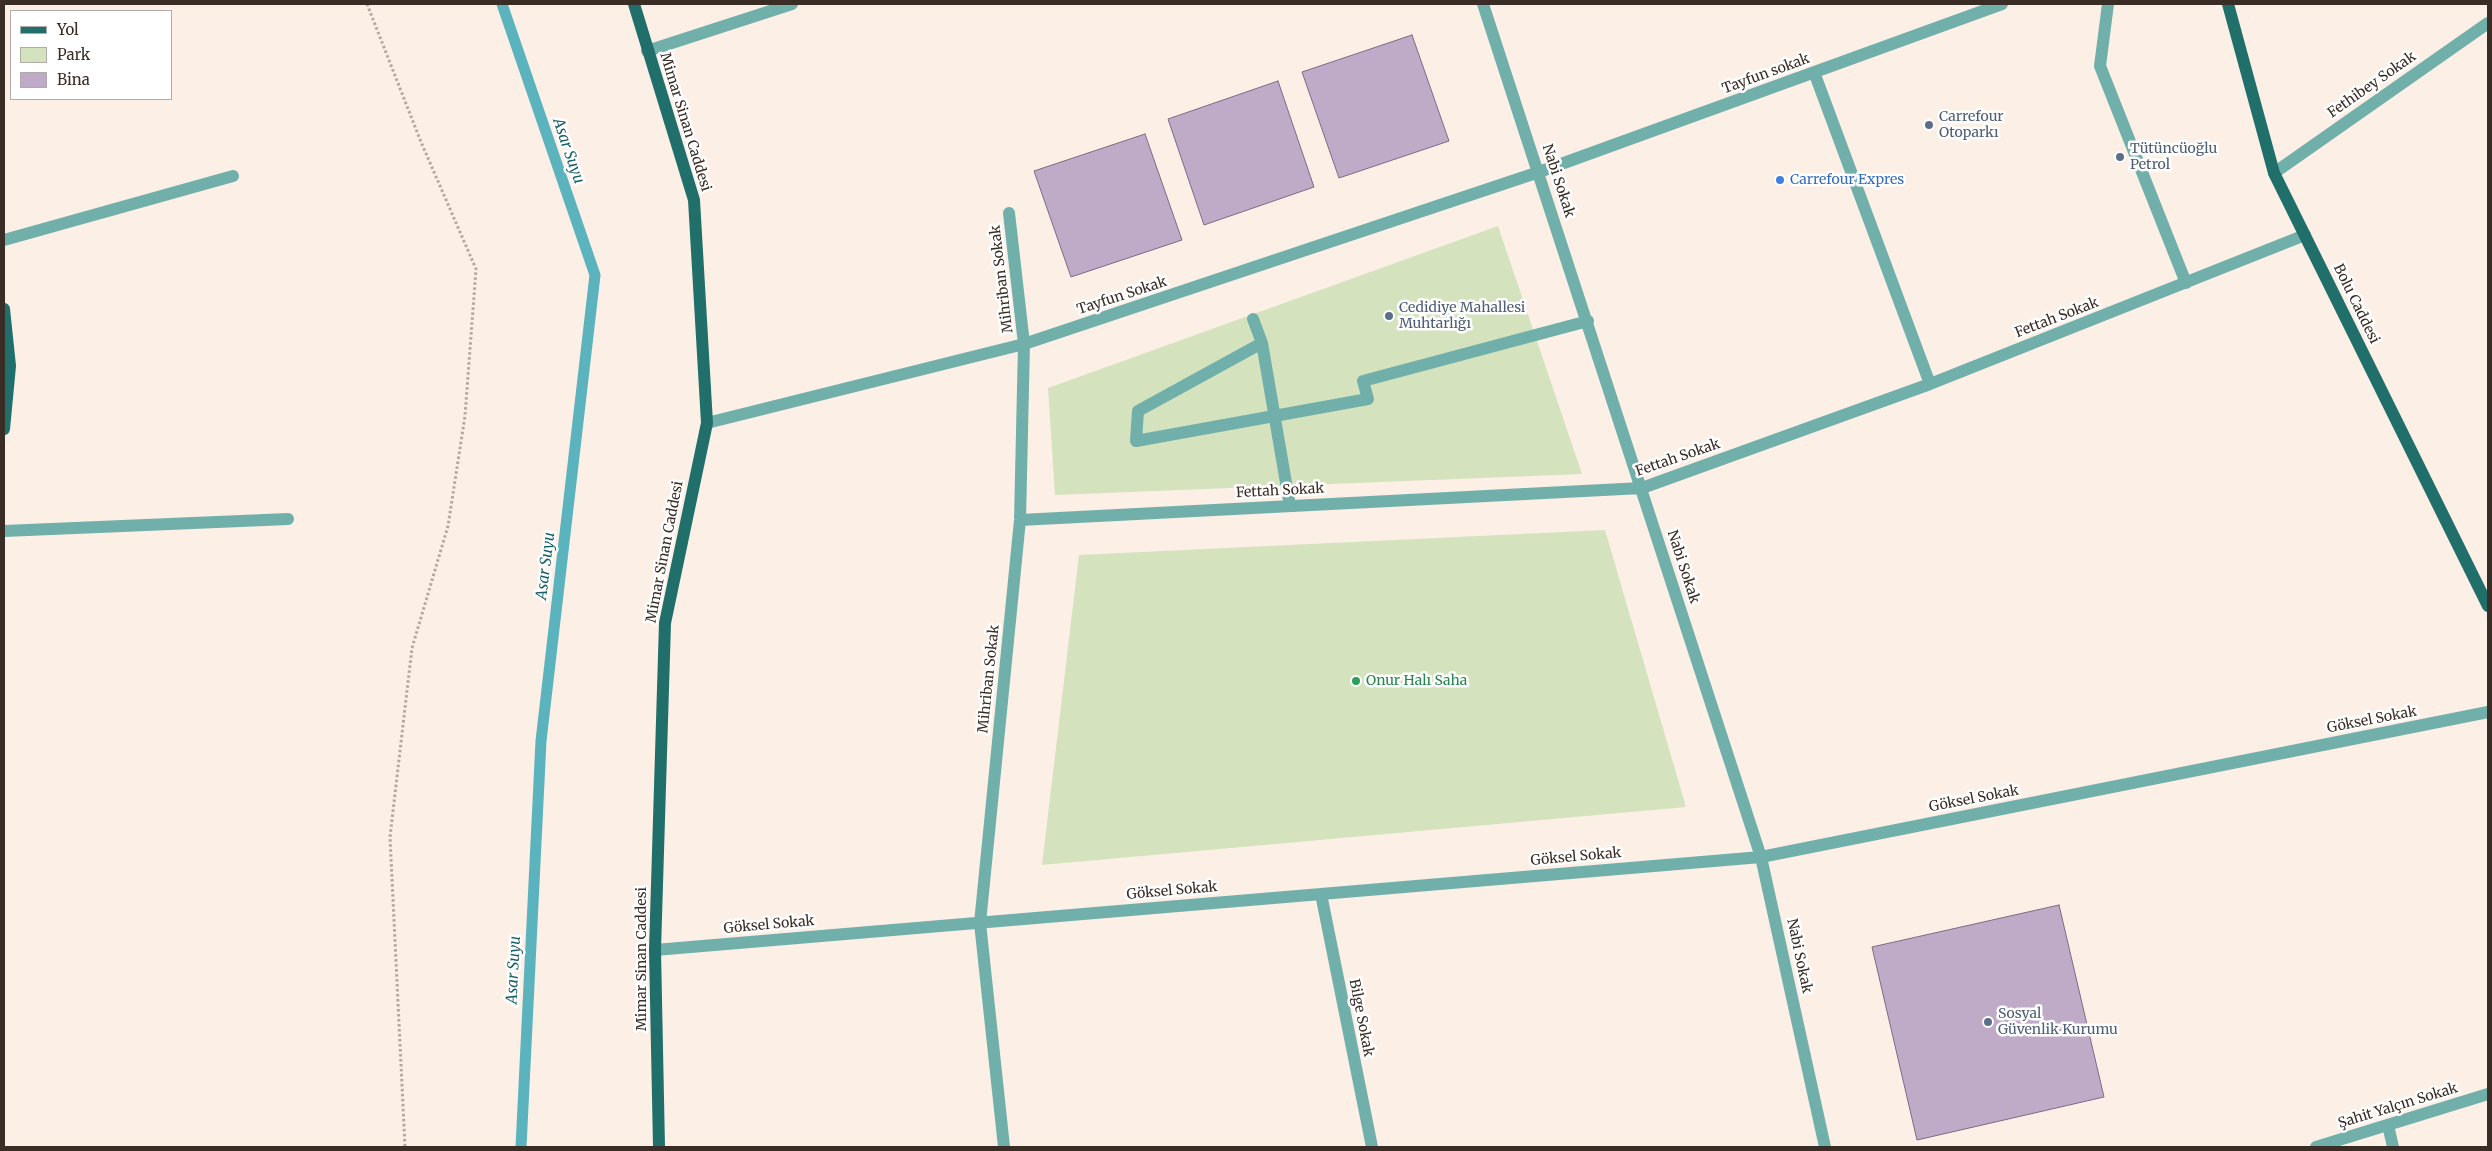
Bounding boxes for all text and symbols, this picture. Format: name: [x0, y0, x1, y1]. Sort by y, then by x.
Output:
legend: [10, 10, 172, 100]
text: Yol: [57, 20, 79, 39]
text: Park: [57, 45, 90, 64]
street label: Fethibey Sokak: [2325, 48, 2419, 122]
street label: Tayfun sokak: [1720, 50, 1812, 98]
street label: Mimar Sinan Caddesi: [656, 51, 714, 193]
text: Bina: [57, 70, 90, 89]
place label: Carrefour Otoparkı: [1939, 109, 2004, 142]
water label: Asar Suyu: [548, 116, 588, 186]
marker: Carrefour Otoparkı: [1923, 119, 1935, 131]
place label: Tütüncüoğlu Petrol: [2130, 141, 2217, 174]
street label: Nabi Sokak: [1538, 142, 1578, 220]
marker: Tütüncüoğlu Petrol: [2114, 151, 2126, 163]
place label: Carrefour Expres: [1790, 172, 1904, 188]
marker: Carrefour Expres: [1774, 174, 1786, 186]
street label: Mihriban Sokak: [987, 224, 1017, 334]
street label: Bolu Caddesi: [2329, 261, 2383, 347]
street label: Tayfun Sokak: [1075, 274, 1169, 318]
street label: Fettah Sokak: [2013, 294, 2101, 342]
place label: Cedidiye Mahallesi Muhtarlığı: [1399, 300, 1525, 332]
marker: Cedidiye Mahallesi Muhtarlığı: [1383, 310, 1395, 322]
street label: Fettah Sokak: [1634, 436, 1722, 480]
street label: Mimar Sinan Caddesi: [643, 480, 687, 624]
street label: Fettah Sokak: [1236, 480, 1324, 502]
street label: Nabi Sokak: [1663, 528, 1703, 606]
water label: Asar Suyu: [533, 531, 559, 601]
street label: Mihriban Sokak: [975, 624, 1003, 734]
place label: Onur Halı Saha: [1366, 673, 1467, 689]
marker: Onur Halı Saha: [1350, 675, 1362, 687]
street label: Göksel Sokak: [2326, 703, 2418, 737]
street label: Göksel Sokak: [1928, 782, 2020, 816]
street label: Göksel Sokak: [1530, 845, 1622, 869]
street label: Göksel Sokak: [1126, 879, 1218, 903]
street label: Mimar Sinan Caddesi: [634, 887, 650, 1031]
street label: Göksel Sokak: [723, 913, 815, 937]
street label: Nabi Sokak: [1783, 917, 1815, 995]
water label: Asar Suyu: [503, 936, 525, 1004]
street label: Bilge Sokak: [1345, 978, 1377, 1058]
place label: Sosyal Güvenlik Kurumu: [1998, 1006, 2118, 1038]
marker: Sosyal Güvenlik Kurumu: [1982, 1016, 1994, 1028]
street label: Şahit Yalçın Sokak: [2336, 1080, 2460, 1132]

